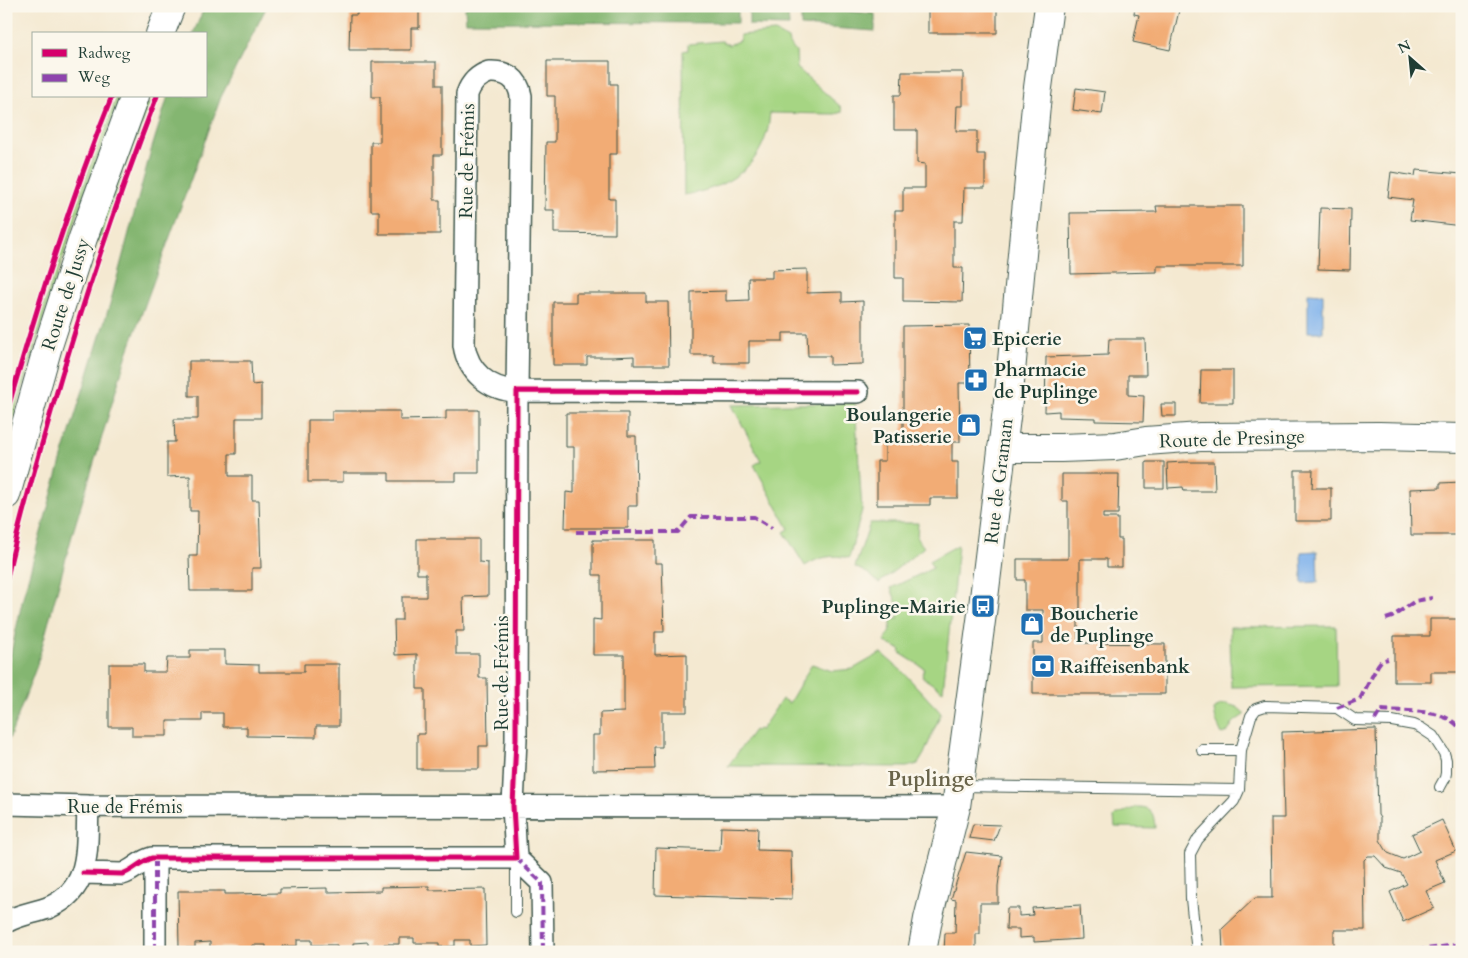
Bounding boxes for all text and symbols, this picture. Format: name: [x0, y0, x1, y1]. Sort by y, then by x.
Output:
legend: [32, 32, 208, 98]
north arrow: [1386, 32, 1436, 82]
text: N: [1395, 36, 1414, 58]
text: Radweg: [78, 43, 131, 63]
text: Weg: [77, 67, 110, 87]
street label: Rue de Frémis: [453, 103, 481, 219]
street label: Route de Jussy: [36, 235, 96, 354]
supermarket icon: Epicerie: [962, 325, 988, 351]
place label: Epicerie: [992, 326, 1062, 352]
place label: Pharmacie de Puplinge: [994, 357, 1098, 405]
pharmacy icon: Pharmacie de Puplinge: [963, 367, 989, 393]
place label: Boulangerie Patisserie: [846, 402, 952, 450]
shop icon: Boulangerie Patisserie: [956, 412, 982, 438]
street label: Rue de Graman: [978, 417, 1020, 545]
street label: Route de Presinge: [1159, 423, 1305, 455]
bus stop icon: Puplinge-Mairie: [970, 593, 996, 619]
place label: Puplinge-Mairie: [821, 594, 966, 620]
place label: Boucherie de Puplinge: [1050, 601, 1154, 649]
shop icon: Boucherie de Puplinge: [1019, 611, 1045, 637]
street label: Rue de Frémis: [489, 615, 515, 731]
bank icon: Raiffeisenbank: [1030, 653, 1056, 679]
place label: Raiffeisenbank: [1060, 654, 1190, 680]
district label: Puplinge: [888, 765, 974, 794]
street label: Rue de Frémis: [67, 794, 183, 820]

